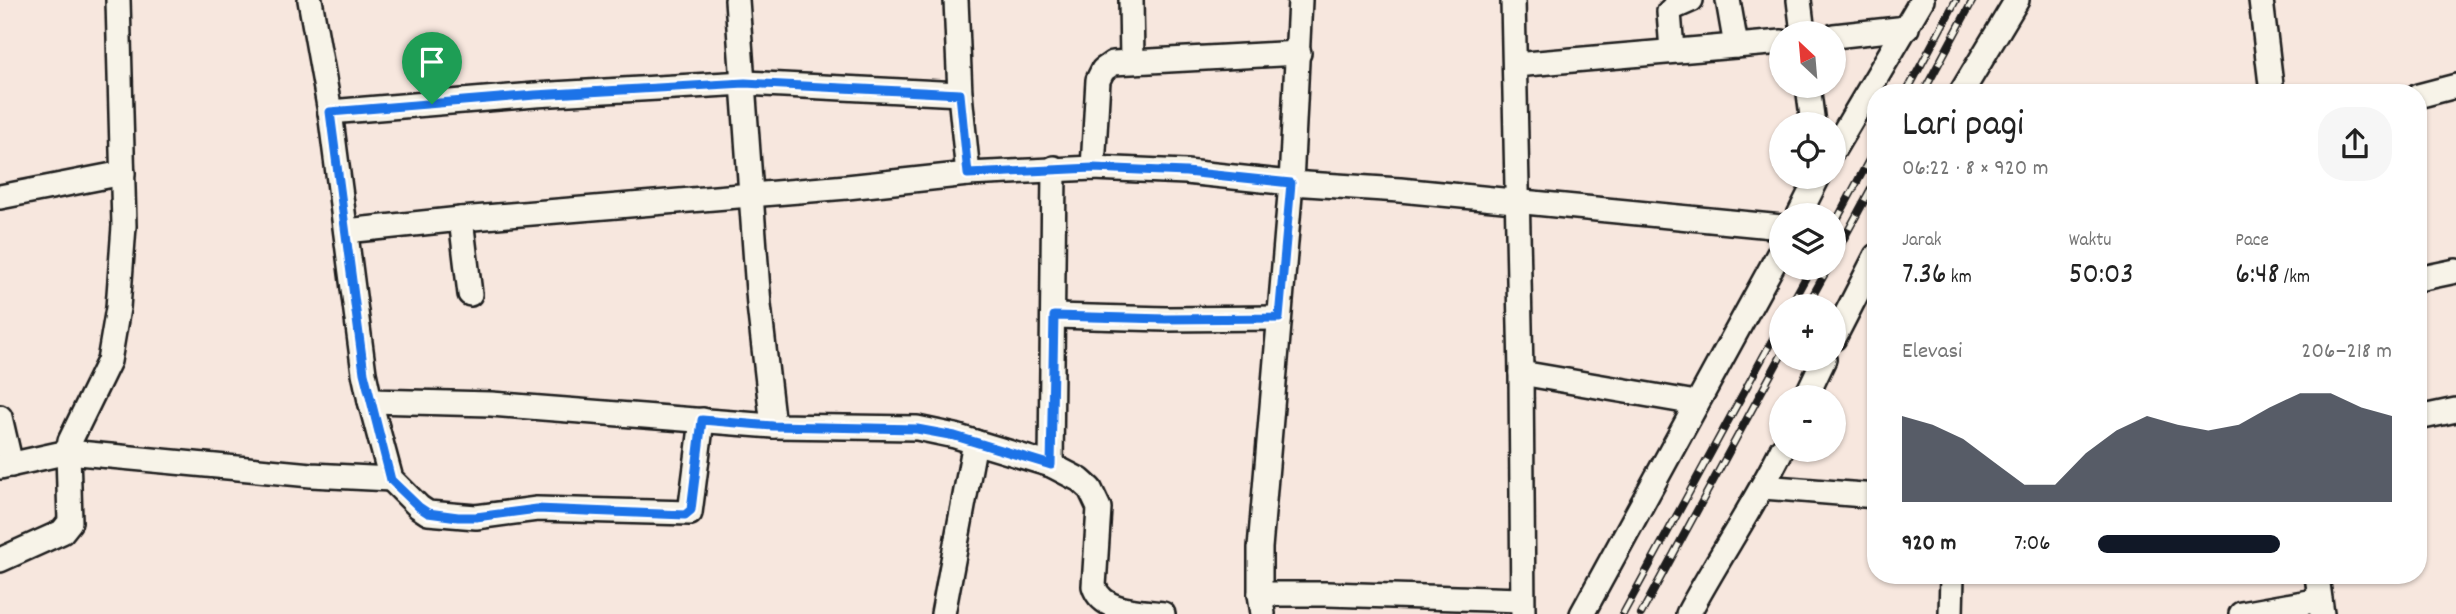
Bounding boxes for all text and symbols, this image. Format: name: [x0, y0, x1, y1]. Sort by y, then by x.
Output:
north arrow: [1769, 21, 1846, 98]
map controls: [1769, 21, 1846, 462]
pin: [402, 32, 462, 104]
icon: arrive: [413, 43, 451, 81]
text: Lari pagi: [1902, 99, 2024, 154]
button: share: [2318, 107, 2392, 181]
button: locate: [1769, 112, 1846, 189]
text: 06:22 · 8 × 920 m: [1902, 153, 2048, 186]
button: layers: [1769, 203, 1846, 280]
text: Jarak: [1902, 228, 1942, 255]
text: Waktu: [2069, 228, 2111, 255]
text: Pace: [2235, 228, 2269, 255]
text: 7.36: [1902, 255, 1947, 298]
text: 50:03: [2069, 255, 2134, 298]
text: 6:48: [2235, 255, 2280, 298]
text: km: [1947, 265, 1972, 292]
text: /km: [2280, 265, 2310, 292]
button: +: [1769, 294, 1846, 371]
text: Elevasi: [1902, 336, 1962, 369]
text: 206–218 m: [2301, 336, 2392, 369]
button: −: [1769, 385, 1846, 462]
text: 920 m: [1902, 528, 1956, 561]
text: 7:06: [2014, 528, 2050, 561]

